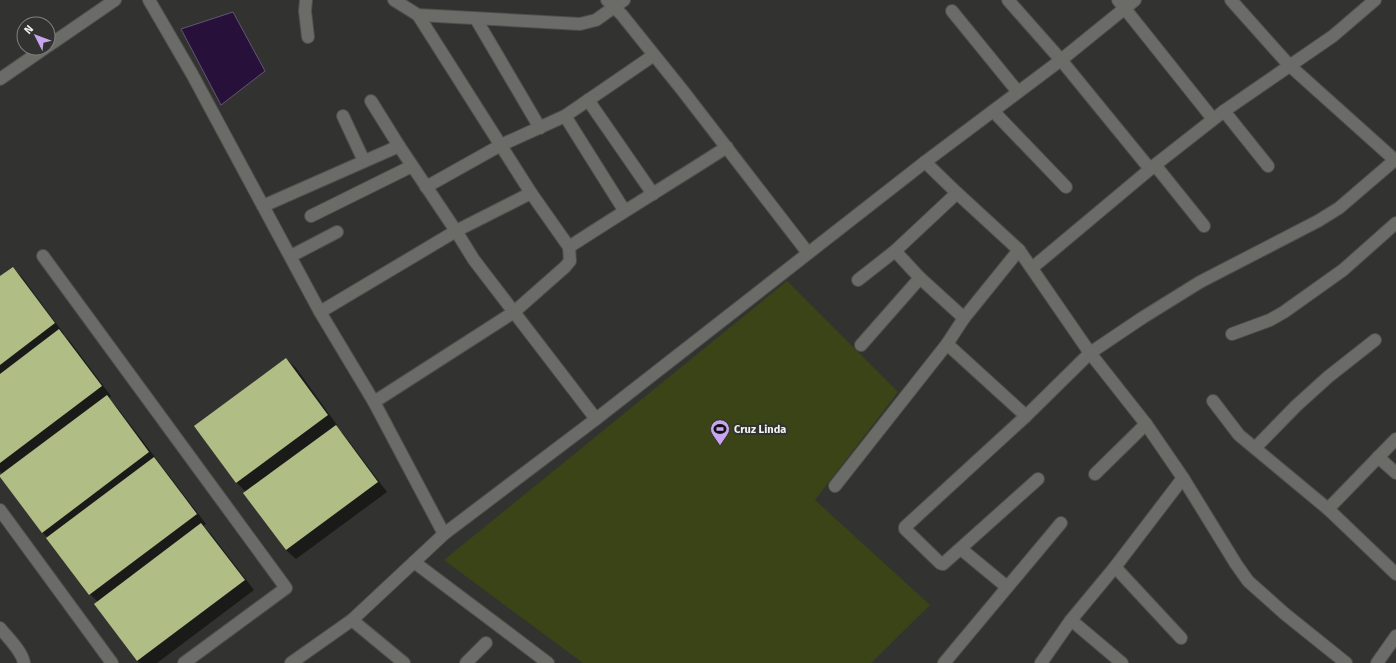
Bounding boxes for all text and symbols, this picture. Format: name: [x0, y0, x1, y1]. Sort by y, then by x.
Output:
north arrow: [16, 16, 56, 56]
text: N: [22, 23, 36, 37]
sports icon: Cruz Linda: [709, 418, 731, 446]
place label: Cruz Linda: [734, 423, 786, 436]

